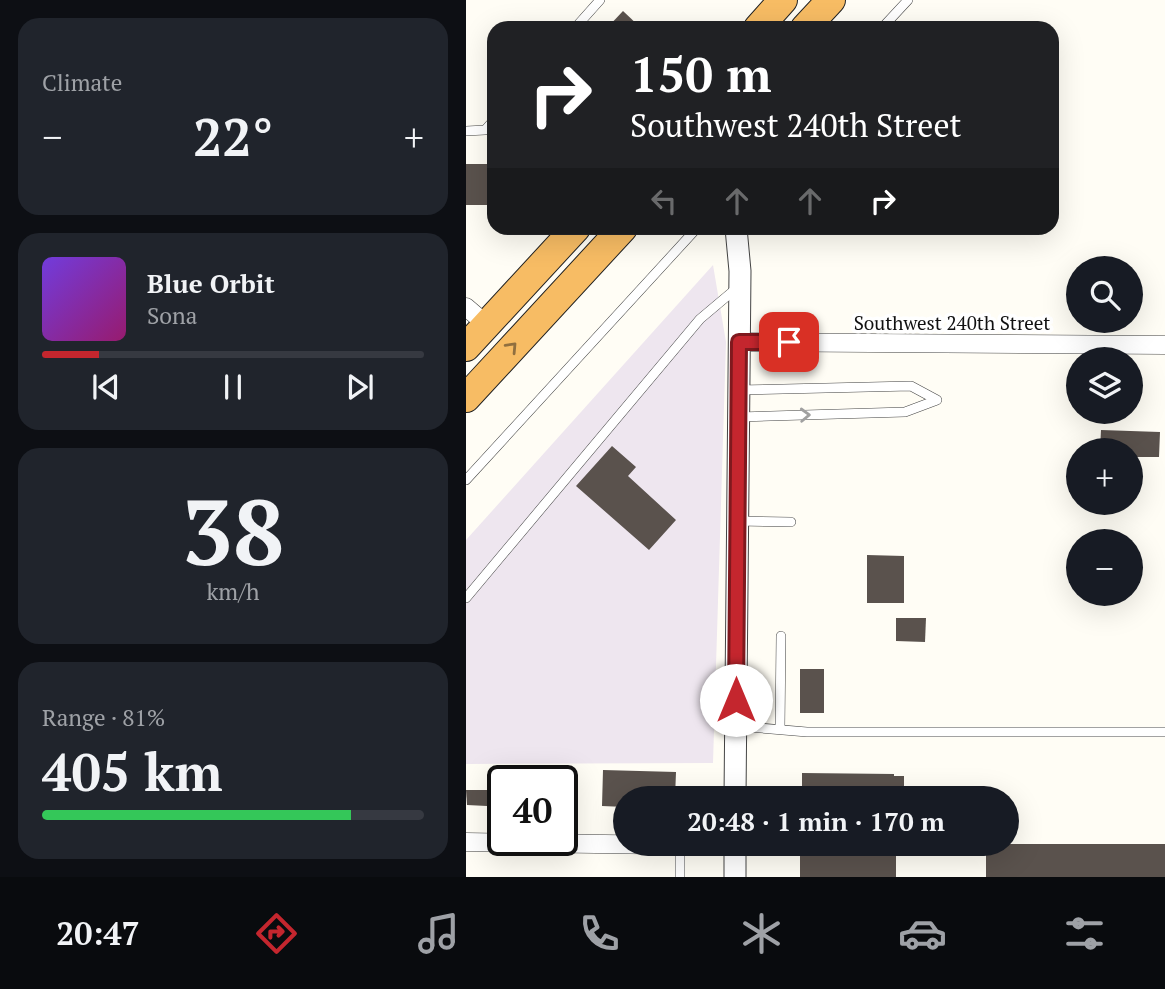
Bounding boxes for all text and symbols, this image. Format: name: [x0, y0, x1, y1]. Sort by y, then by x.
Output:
text: 150 m: [630, 41, 772, 106]
icon: right: [515, 49, 606, 140]
text: Climate: [42, 67, 122, 98]
text: 22°: [193, 102, 273, 171]
text: Southwest 240th Street: [630, 104, 961, 146]
text: −: [42, 112, 62, 162]
text: +: [404, 112, 424, 162]
icon: left: [645, 182, 683, 220]
icon: ahead: [718, 182, 756, 220]
icon: ahead: [791, 182, 829, 220]
icon: right: [864, 182, 902, 220]
map controls: [1066, 256, 1143, 606]
button: search: [1066, 256, 1143, 333]
text: Blue Orbit: [147, 266, 275, 300]
text: Sona: [147, 300, 197, 331]
street label: Southwest 240th Street: [854, 310, 1050, 335]
pin: [759, 312, 819, 372]
icon: arrive: [770, 323, 808, 361]
one-way arrow: [504, 342, 517, 355]
button: layers: [1066, 347, 1143, 424]
icon: previous: [87, 368, 125, 406]
icon: pause: [214, 368, 252, 406]
icon: next: [341, 368, 379, 406]
one-way arrow: [800, 408, 811, 423]
button: +: [1066, 438, 1143, 515]
text: 38: [182, 470, 284, 591]
button: −: [1066, 529, 1143, 606]
text: km/h: [206, 576, 260, 607]
position arrow: [699, 663, 773, 737]
text: Range · 81%: [42, 702, 165, 733]
text: 405 km: [42, 737, 223, 806]
speed limit sign: 40: [487, 765, 578, 856]
text: 20:48 · 1 min · 170 m: [687, 804, 945, 838]
icon: directions: [252, 909, 301, 958]
icon: music: [414, 909, 463, 958]
icon: phone: [575, 909, 624, 958]
icon: climate: [737, 909, 786, 958]
icon: car: [898, 909, 947, 958]
icon: filters: [1060, 909, 1109, 958]
text: 20:47: [56, 912, 140, 954]

